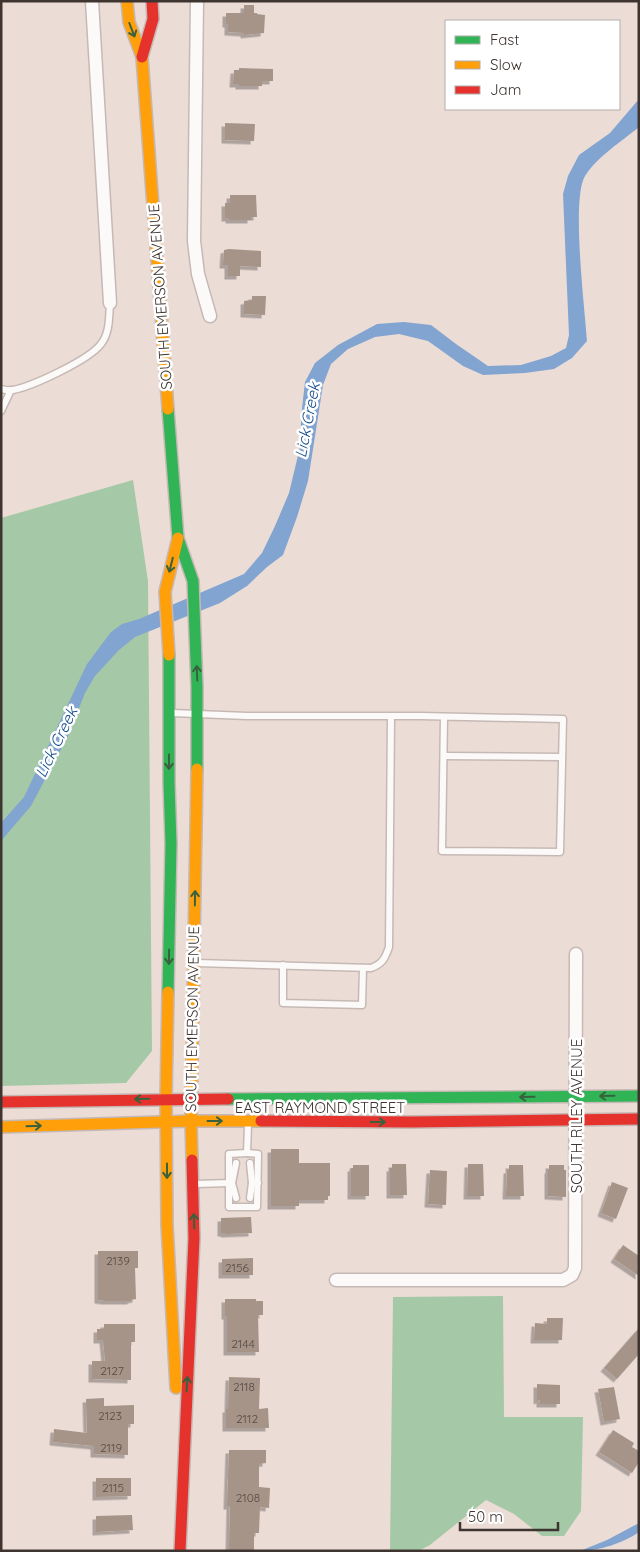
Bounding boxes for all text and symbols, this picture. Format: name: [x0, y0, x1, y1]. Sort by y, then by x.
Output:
legend: [445, 20, 620, 110]
one-way arrow: [128, 21, 137, 37]
text: Fast: [490, 30, 519, 49]
text: Slow: [490, 55, 522, 74]
text: Jam: [490, 80, 521, 99]
street label: SOUTH EMERSON AVENUE: [144, 204, 176, 390]
water label: Lick Creek: [290, 379, 324, 459]
one-way arrow: [166, 556, 175, 572]
one-way arrow: [192, 665, 202, 682]
water label: Lick Creek: [30, 702, 82, 781]
one-way arrow: [164, 754, 174, 770]
one-way arrow: [190, 890, 200, 906]
street label: SOUTH EMERSON AVENUE: [181, 926, 203, 1112]
one-way arrow: [164, 949, 174, 965]
street label: SOUTH RILEY AVENUE: [567, 1039, 586, 1193]
one-way arrow: [600, 1091, 616, 1101]
one-way arrow: [519, 1092, 536, 1102]
one-way arrow: [134, 1094, 150, 1104]
street label: EAST RAYMOND STREET: [235, 1098, 405, 1117]
one-way arrow: [206, 1116, 223, 1126]
one-way arrow: [369, 1117, 385, 1127]
one-way arrow: [26, 1121, 42, 1131]
one-way arrow: [162, 1162, 172, 1178]
one-way arrow: [189, 1214, 199, 1230]
house number: 2139: [106, 1253, 130, 1268]
house number: 2156: [225, 1260, 250, 1275]
house number: 2144: [231, 1336, 255, 1351]
house number: 2127: [100, 1363, 124, 1378]
one-way arrow: [183, 1376, 192, 1392]
house number: 2118: [233, 1379, 255, 1394]
house number: 2123: [98, 1408, 122, 1423]
house number: 2112: [236, 1411, 258, 1426]
house number: 2119: [100, 1440, 122, 1455]
house number: 2115: [102, 1480, 124, 1495]
house number: 2108: [236, 1490, 260, 1505]
scale bar: [460, 1500, 558, 1532]
text: 50 m: [468, 1507, 503, 1526]

